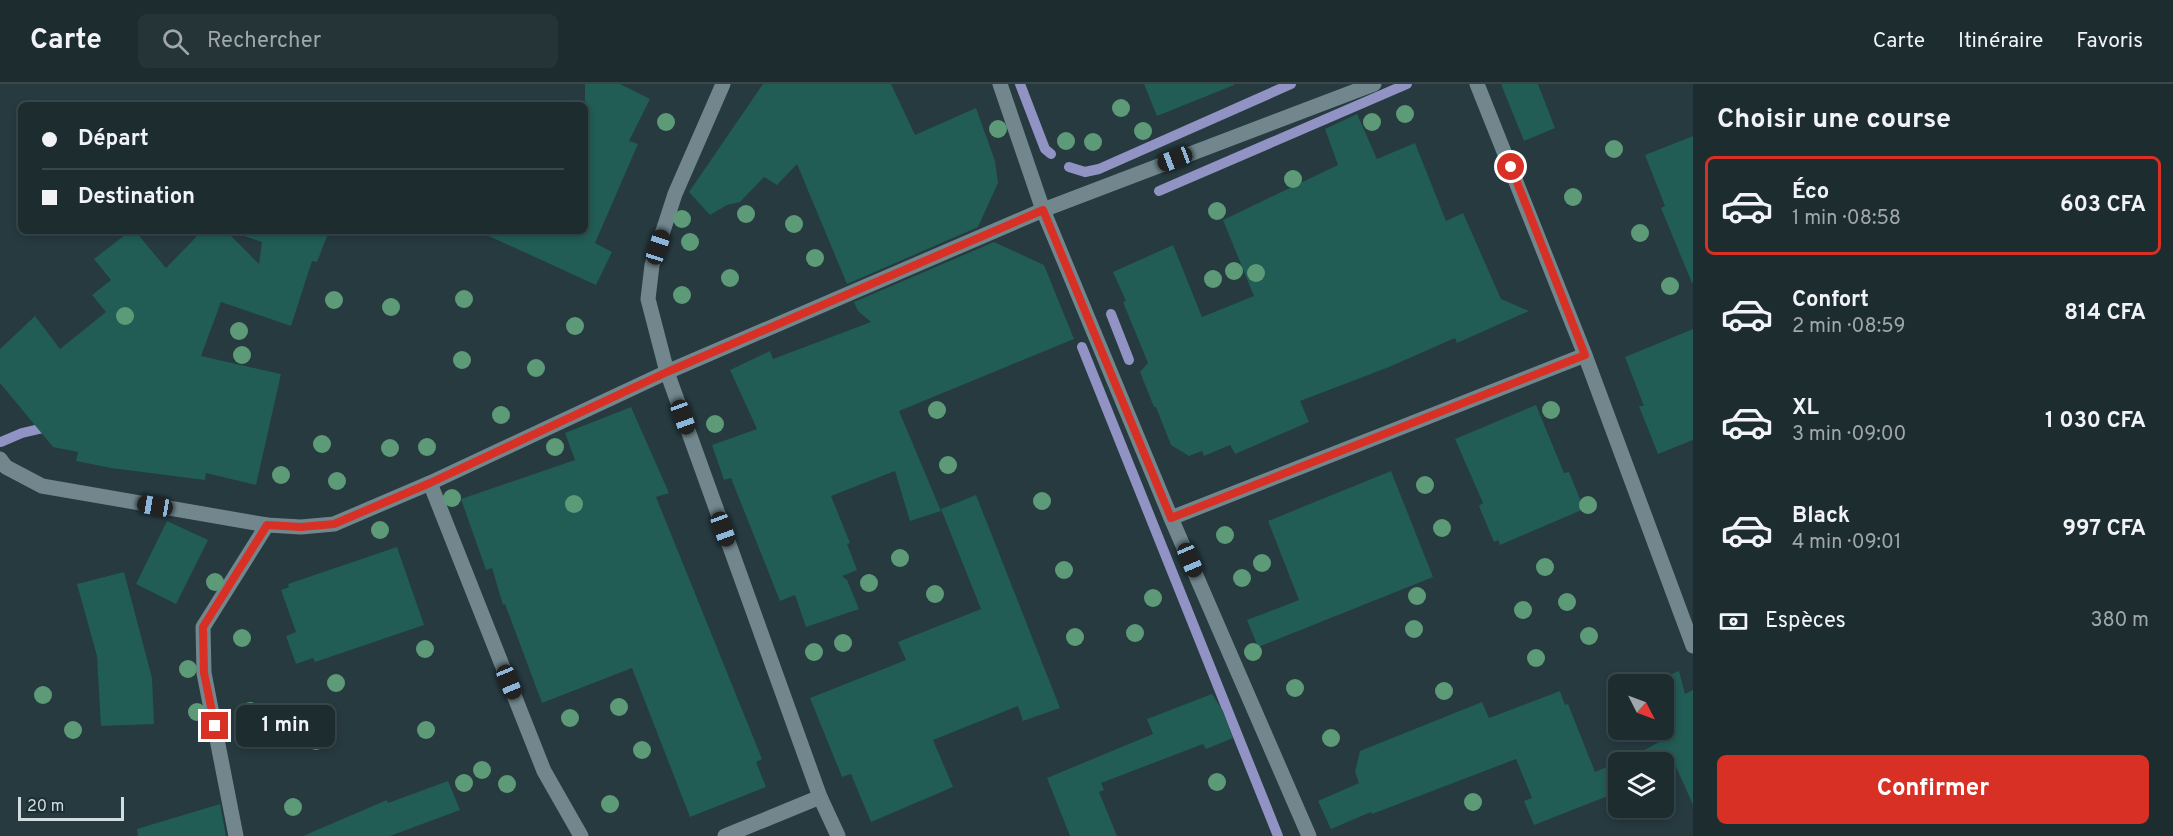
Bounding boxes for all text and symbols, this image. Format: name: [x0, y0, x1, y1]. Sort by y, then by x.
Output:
search box: [138, 14, 558, 68]
text: Carte: [30, 23, 102, 59]
icon: search: [159, 25, 192, 58]
text: Rechercher: [207, 28, 321, 55]
text: Carte: [1873, 28, 1925, 55]
text: Itinéraire: [1958, 28, 2043, 55]
text: Favoris: [2076, 28, 2143, 55]
text: Choisir une course: [1717, 103, 1951, 137]
text: Départ: [78, 126, 149, 153]
car: [1155, 144, 1195, 174]
route start: [1497, 153, 1524, 180]
icon: car: [1720, 179, 1774, 233]
text: Éco: [1792, 179, 1829, 206]
text: Destination: [78, 184, 195, 211]
text: 603 CFA: [2060, 192, 2146, 219]
text: 1 min · 08:58: [1792, 206, 1901, 232]
car: [644, 227, 672, 267]
icon: car: [1720, 287, 1774, 341]
text: Confort: [1792, 287, 1869, 314]
text: 814 CFA: [2064, 300, 2146, 327]
text: 2 min · 08:59: [1792, 314, 1905, 340]
icon: car: [1720, 395, 1774, 449]
text: XL: [1792, 395, 1819, 422]
car: [668, 397, 698, 437]
text: 1 030 CFA: [2045, 408, 2146, 435]
text: 3 min · 09:00: [1792, 422, 1906, 448]
car: [136, 494, 174, 518]
icon: car: [1720, 503, 1774, 557]
text: Black: [1792, 503, 1850, 530]
car: [708, 509, 738, 549]
text: 997 CFA: [2063, 516, 2146, 543]
text: 4 min · 09:01: [1792, 530, 1901, 556]
car: [1175, 540, 1205, 580]
icon: cash: [1717, 605, 1750, 638]
text: Espèces: [1765, 608, 1846, 635]
text: 380 m: [2090, 608, 2149, 634]
car: [494, 662, 524, 702]
north arrow: [1608, 674, 1674, 740]
map controls: [1608, 674, 1674, 818]
callout: 1 min: [236, 705, 335, 747]
route end: [201, 712, 228, 739]
text: 1 min: [261, 713, 310, 739]
button: layers: [1608, 752, 1674, 818]
button: Confirmer: [1717, 755, 2149, 824]
scale bar: [18, 794, 124, 822]
text: 20 m: [27, 797, 64, 817]

